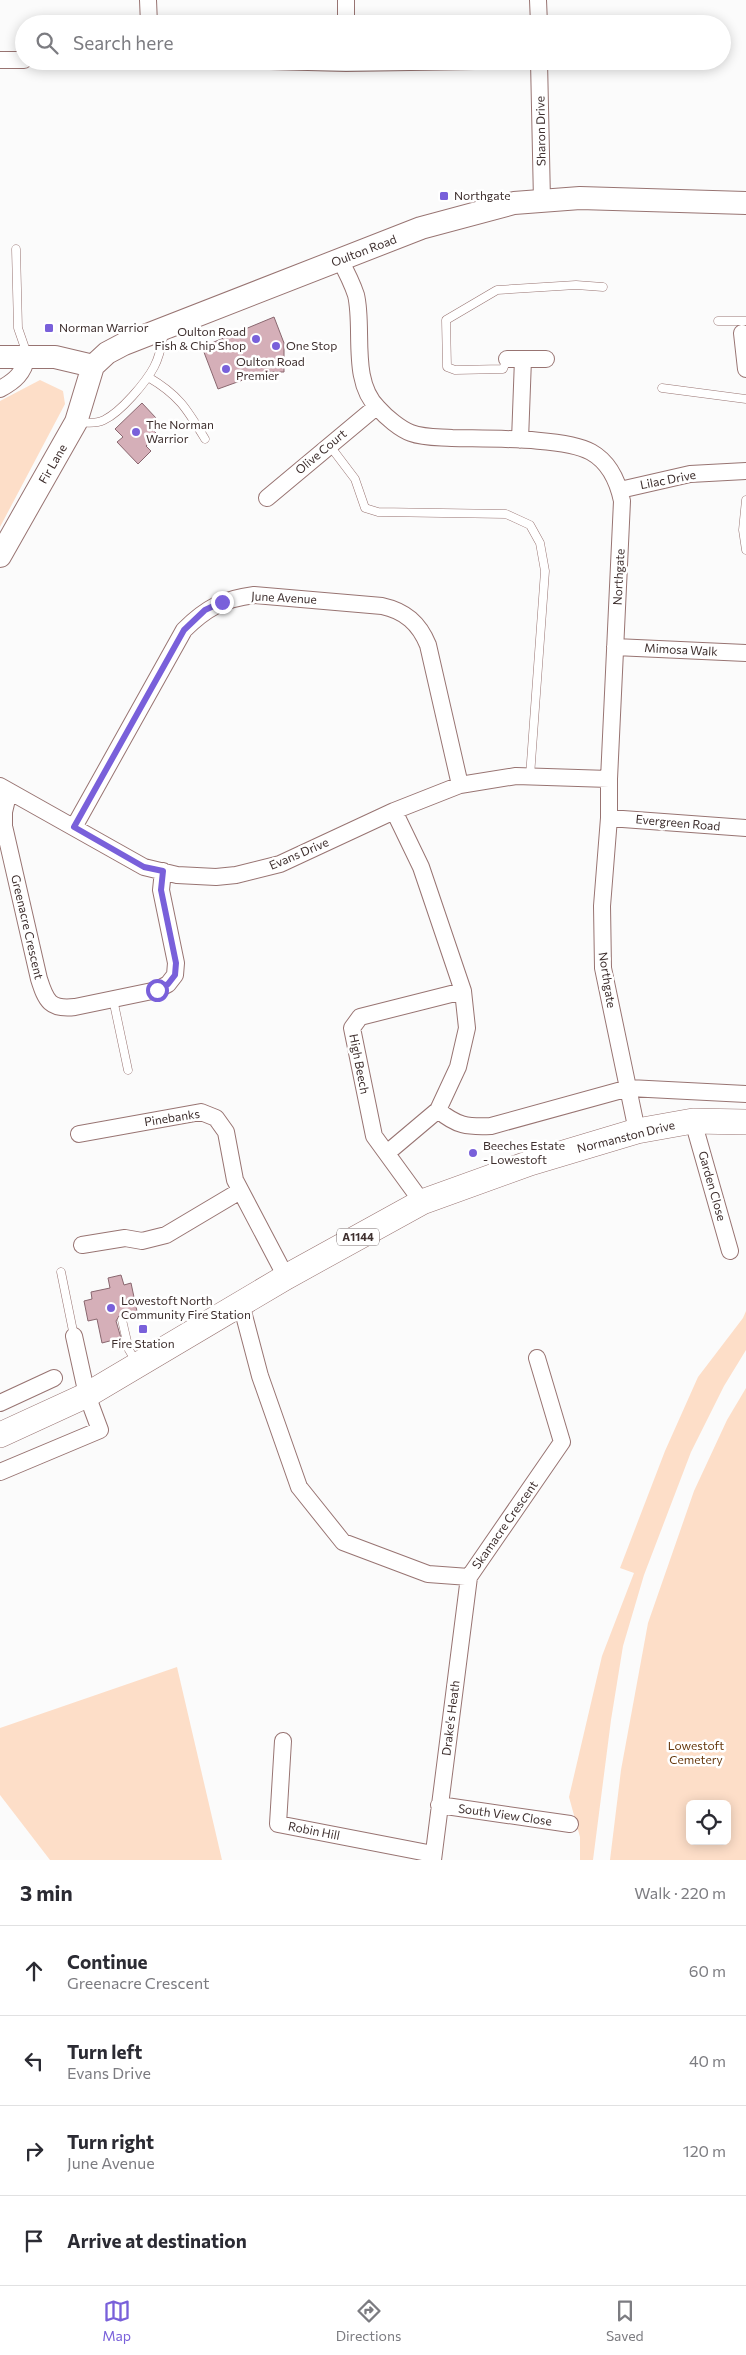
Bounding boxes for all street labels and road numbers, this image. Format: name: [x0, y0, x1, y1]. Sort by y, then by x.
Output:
street label: Sharon Drive: [532, 96, 548, 166]
street label: Oulton Road: [329, 231, 398, 269]
street label: Olive Court: [292, 426, 349, 477]
street label: Fir Lane: [35, 441, 69, 486]
street label: Lilac Drive: [639, 467, 697, 491]
street label: Northgate: [610, 548, 626, 606]
street label: June Avenue: [251, 588, 317, 607]
street label: Mimosa Walk: [644, 640, 719, 658]
street label: Evergreen Road: [635, 811, 721, 833]
street label: Evans Drive: [267, 834, 330, 872]
street label: Greenacre Crescent: [9, 873, 47, 981]
street label: Northgate: [597, 951, 619, 1009]
street label: High Beech: [347, 1033, 373, 1095]
street label: Pinebanks: [143, 1106, 201, 1128]
street label: Normanston Drive: [575, 1117, 676, 1155]
street label: Garden Close: [696, 1149, 730, 1222]
road number: A1144: [337, 1228, 379, 1246]
street label: Skamacre Crescent: [469, 1478, 540, 1571]
street label: Drake's Heath: [438, 1679, 462, 1756]
street label: South View Close: [457, 1800, 553, 1828]
street label: Robin Hill: [287, 1818, 341, 1842]

